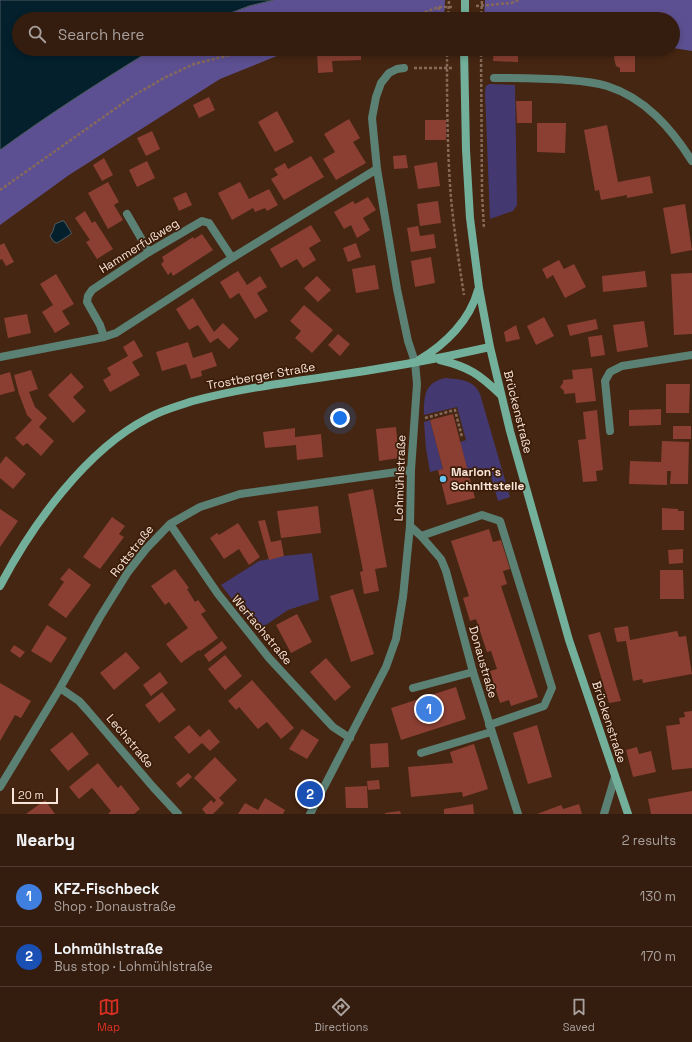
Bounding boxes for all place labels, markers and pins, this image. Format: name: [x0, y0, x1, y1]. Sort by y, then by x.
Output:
place label: Marion´s Schnittstelle: [451, 464, 524, 494]
marker: Marion´s Schnittstelle: [438, 474, 448, 484]
pin: 1: [416, 694, 442, 724]
pin: 2: [297, 779, 323, 809]

